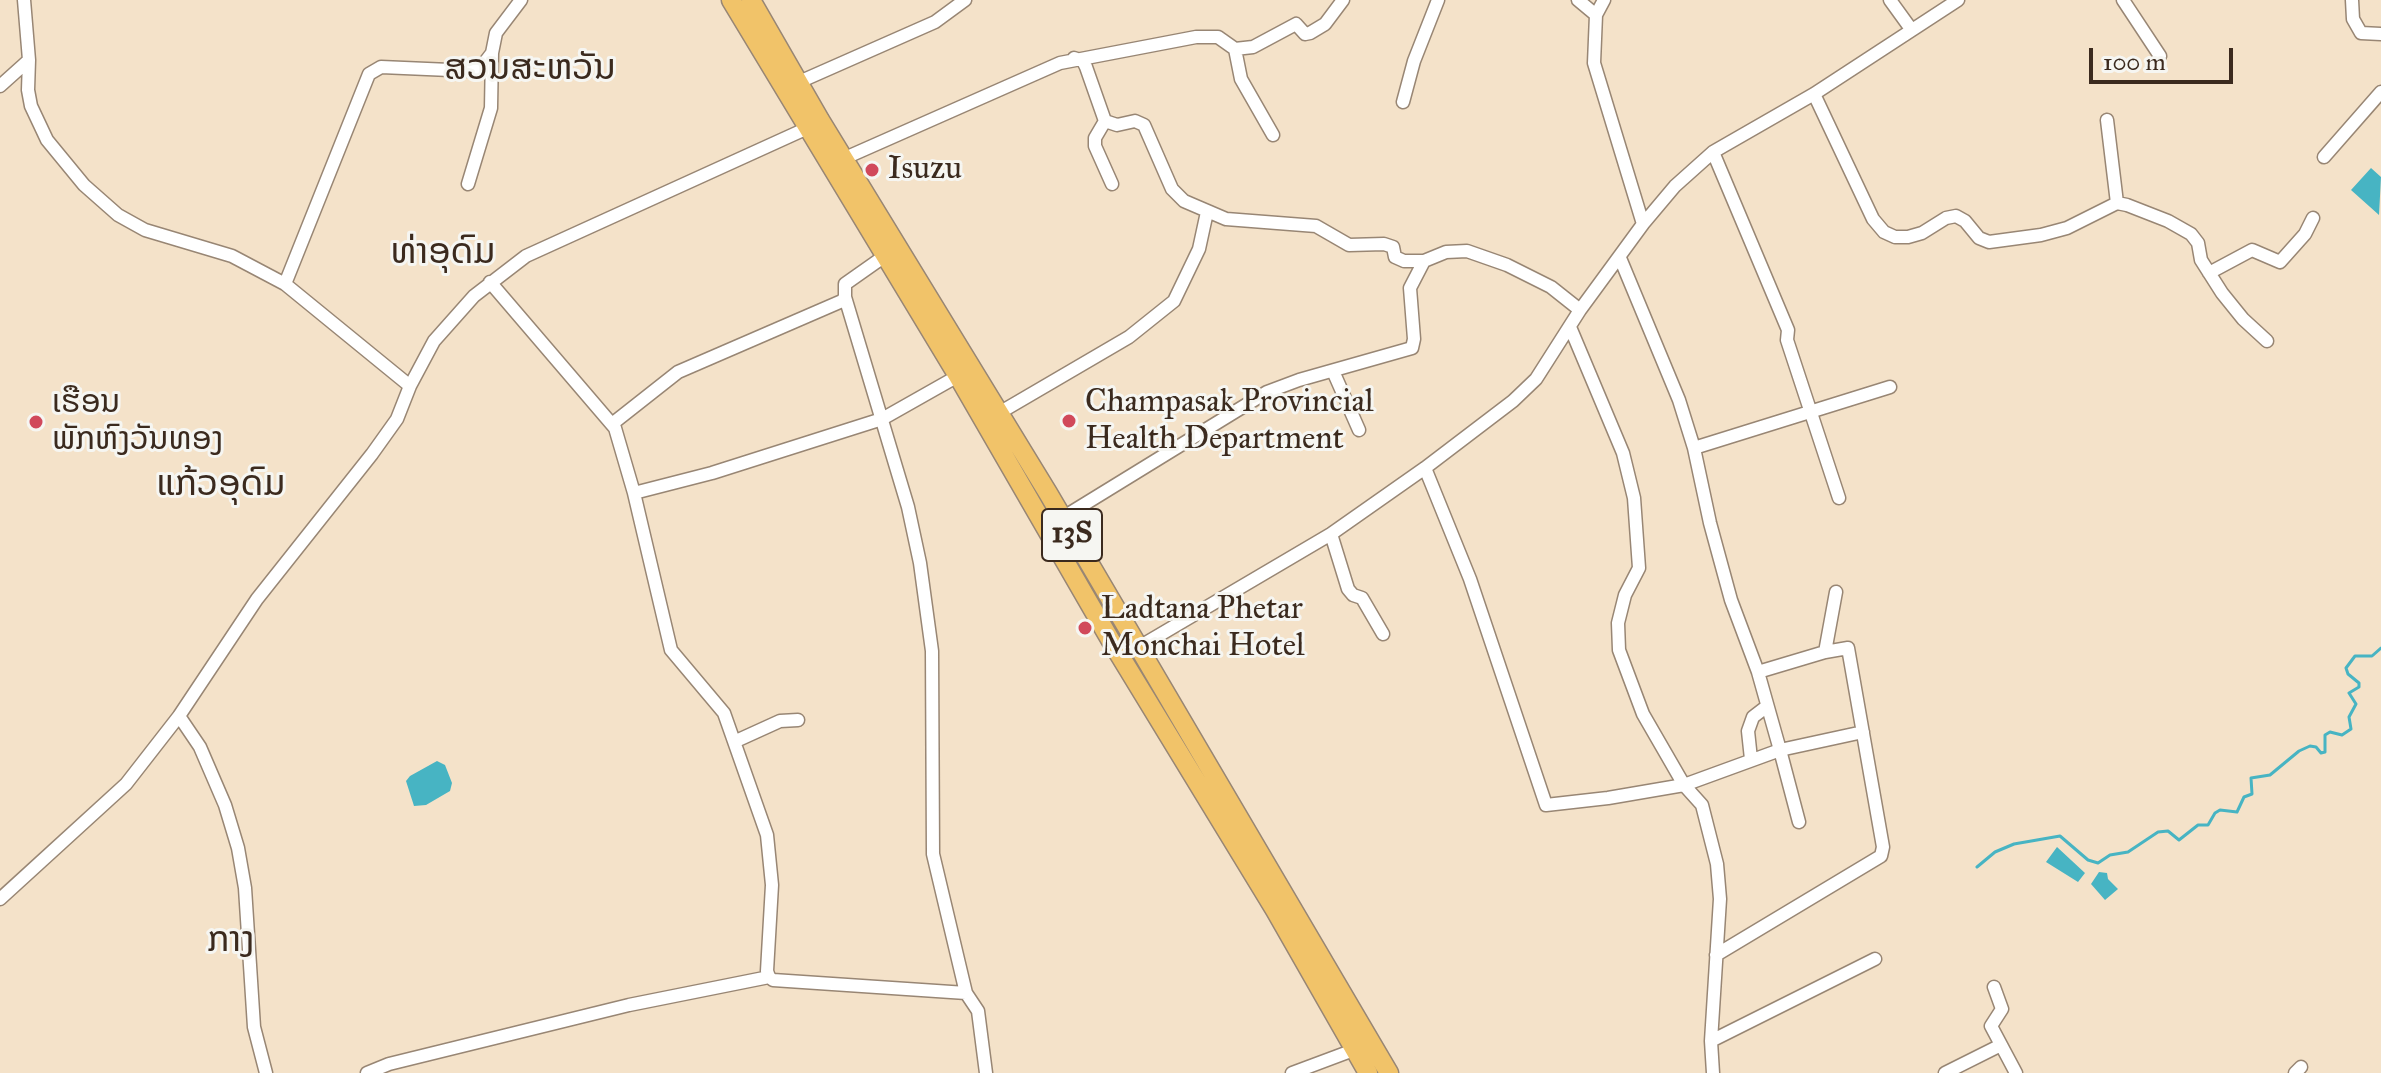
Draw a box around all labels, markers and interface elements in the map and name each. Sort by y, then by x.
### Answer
scale bar [2093,32,2237,82]
text: 100 m [2103,47,2166,77]
district label: ສວນສະຫວັນ [444,48,616,92]
place label: Isuzu [888,151,962,189]
marker: Isuzu [863,161,881,179]
district label: ທ່າອຸດົມ [390,232,496,276]
place label: Champasak Provincial Health Department [1085,384,1374,459]
place label: ເຮືອນ ພັກຫົງວັນທອງ [52,385,223,460]
marker: Champasak Provincial Health Department [1060,412,1078,430]
marker: ເຮືອນ ພັກຫົງວັນທອງ [27,413,45,431]
district label: ແກ້ວອຸດົມ [156,464,286,508]
road number: 13S [1042,509,1102,561]
place label: Ladtana Phetar Monchai Hotel [1101,591,1305,666]
marker: Ladtana Phetar Monchai Hotel [1076,619,1094,637]
district label: ກາງ [207,920,255,964]

